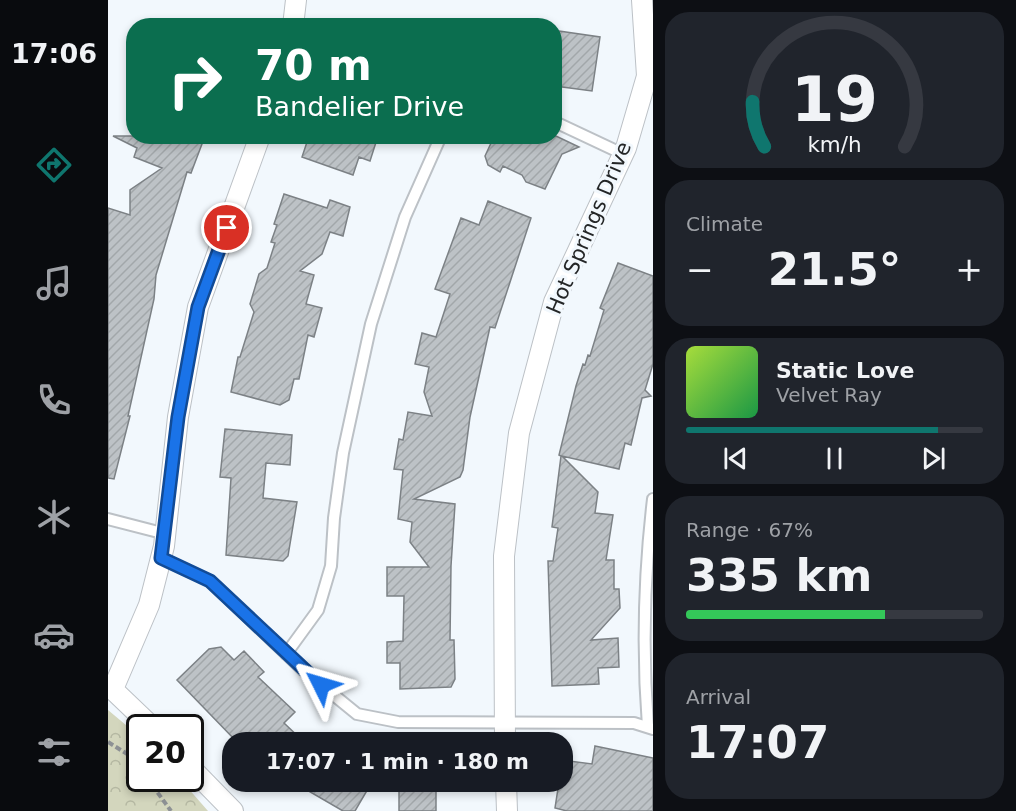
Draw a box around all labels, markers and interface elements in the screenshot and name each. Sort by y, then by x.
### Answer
text: 17:06 [11,38,97,69]
text: 70 m [255,41,372,90]
icon: right [156,42,234,120]
text: 19 [791,63,878,136]
text: Bandelier Drive [255,91,464,122]
text: km/h [807,132,862,157]
street label: Hot Springs Drive [542,138,636,318]
icon: directions [33,144,75,186]
pin [201,202,252,253]
icon: arrive [210,211,243,244]
text: Climate [686,212,763,236]
text: 21.5° [768,243,901,296]
text: − [686,250,714,289]
text: + [955,250,983,289]
icon: music [33,262,75,304]
text: Static Love [776,358,914,383]
icon: phone [33,379,75,421]
text: Velvet Ray [776,383,882,407]
icon: previous [719,442,752,475]
icon: pause [818,442,851,475]
icon: next [917,442,950,475]
icon: climate [33,496,75,538]
text: Range · 67% [686,518,813,542]
text: 335 km [686,549,872,602]
icon: car [33,614,75,656]
position arrow [289,653,353,717]
text: Arrival [686,685,751,709]
speed limit sign: 20 [126,714,204,792]
text: 17:07 [686,716,829,769]
icon: filters [33,731,75,773]
text: 17:07 · 1 min · 180 m [266,749,529,774]

